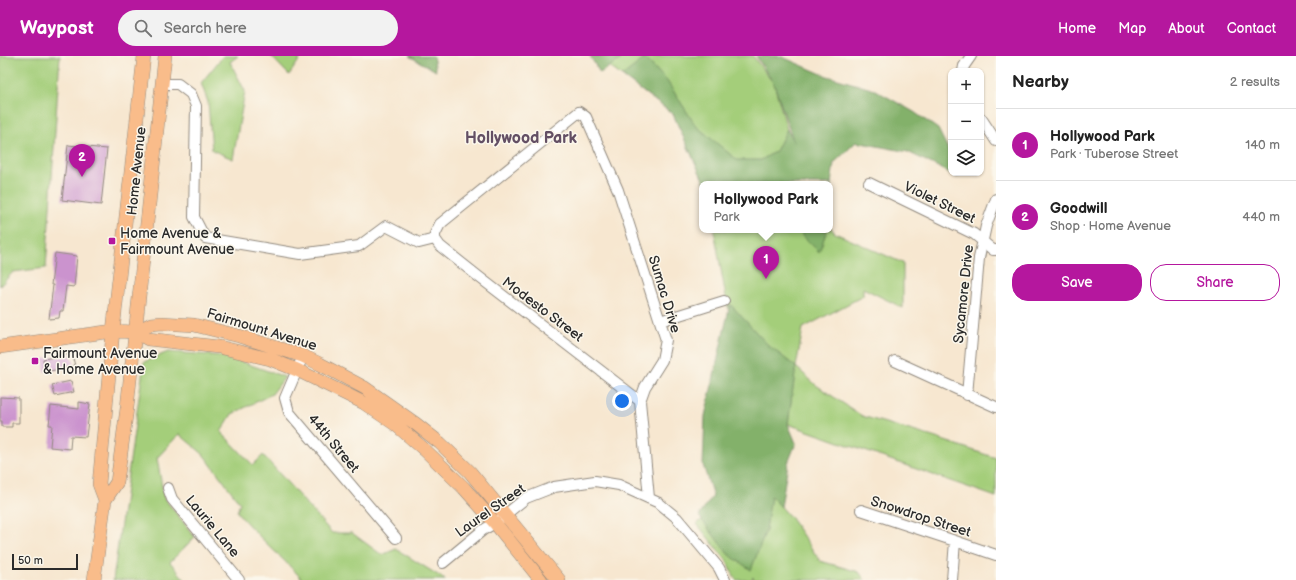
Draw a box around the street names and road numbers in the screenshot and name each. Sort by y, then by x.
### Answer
street label: Home Avenue [123,126,150,216]
street label: Violet Street [901,178,979,227]
street label: Sycamore Drive [950,244,977,344]
street label: Sumac Drive [645,253,684,335]
street label: Modesto Street [499,273,587,346]
street label: Fairmount Avenue [205,305,319,354]
street label: 44th Street [304,411,363,477]
street label: Laurel Street [452,480,529,541]
street label: Laurie Lane [182,492,243,561]
street label: Snowdrop Street [869,492,974,541]

